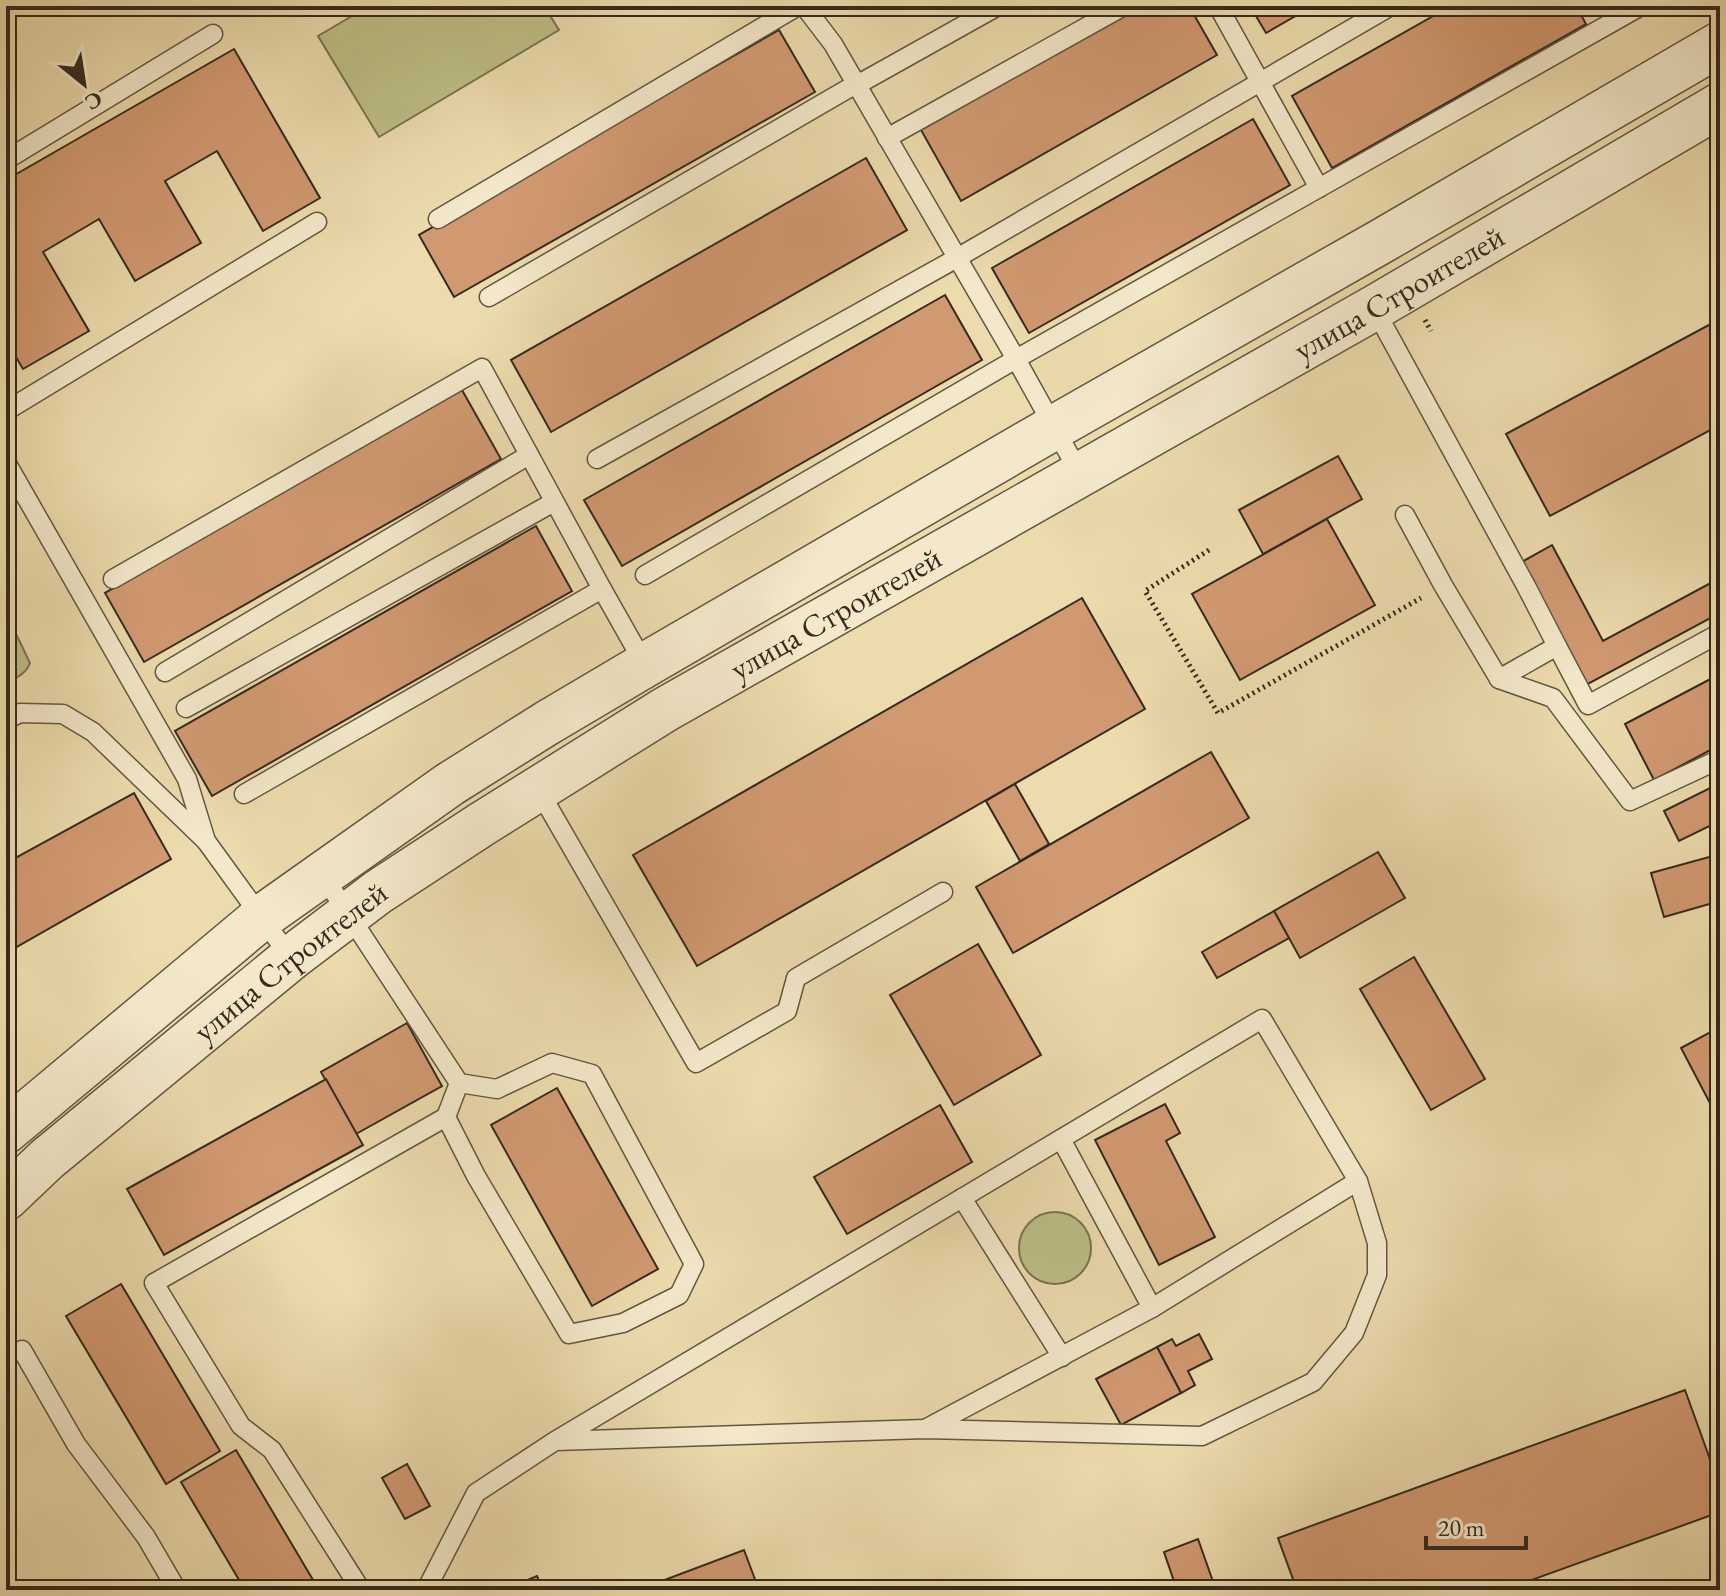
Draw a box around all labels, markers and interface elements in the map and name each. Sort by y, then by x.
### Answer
north arrow [44,44,124,124]
text: С [80,84,108,117]
street label: улица Строителей [1286,215,1512,370]
street label: улица Строителей [722,536,949,690]
street label: улица Строителей [184,871,396,1051]
scale bar [1426,1500,1526,1550]
text: 20 m [1438,1512,1485,1543]

